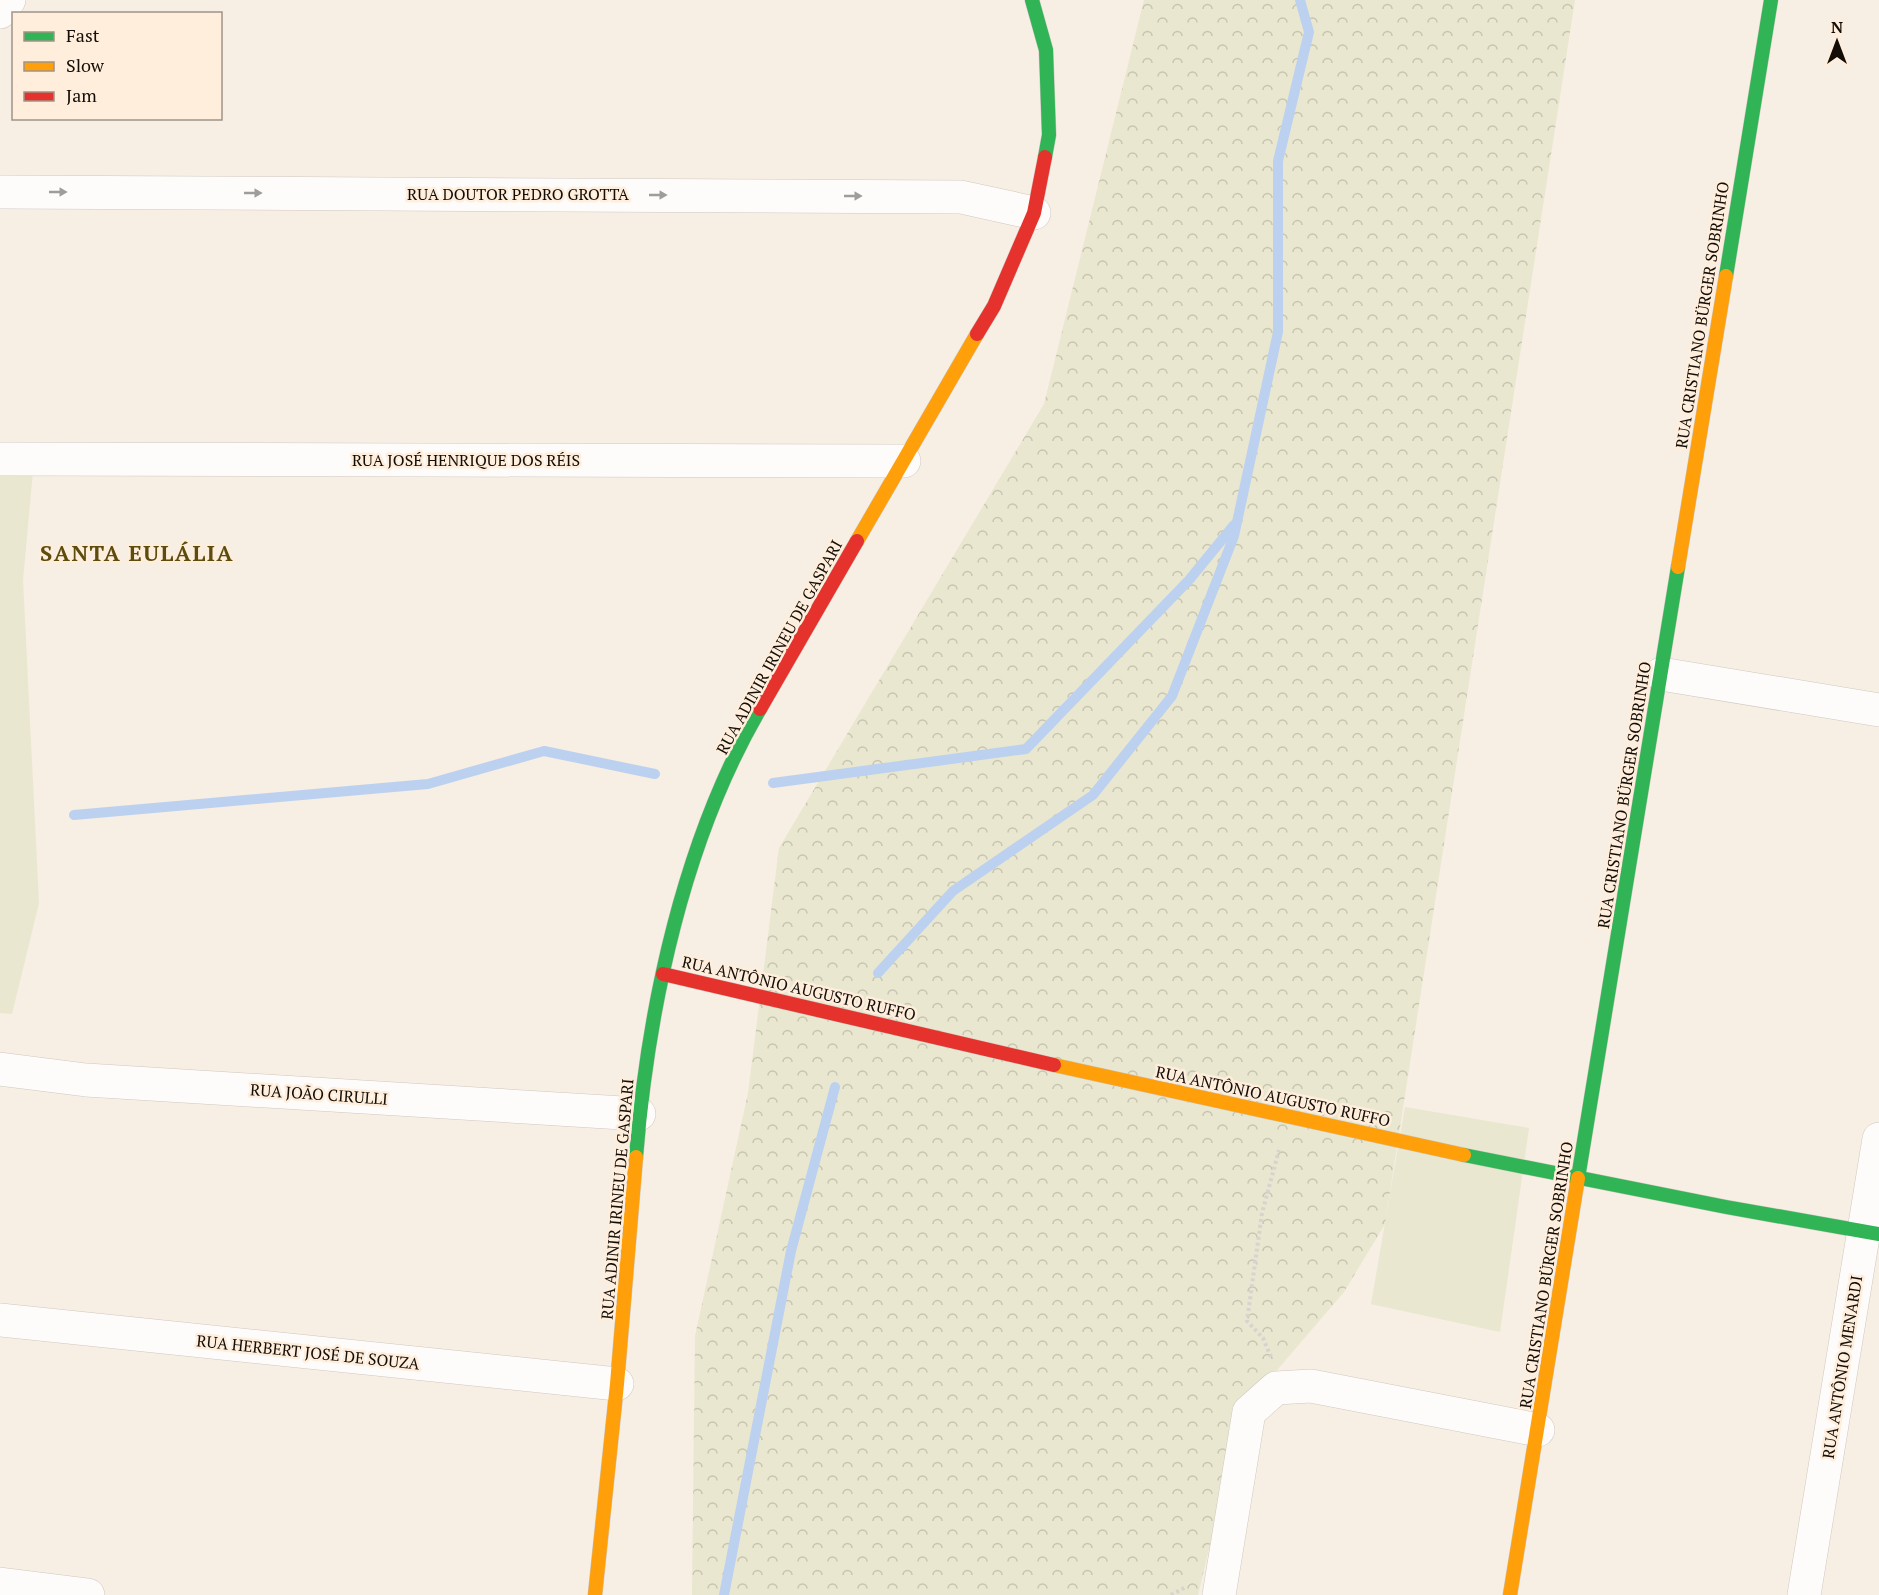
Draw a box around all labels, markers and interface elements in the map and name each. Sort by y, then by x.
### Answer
legend [12,12,222,120]
north arrow [1807,12,1867,72]
text: N [1831,16,1843,38]
text: Fast [66,23,100,47]
text: Slow [66,53,105,77]
text: Jam [66,83,97,107]
street label: RUA CRISTIANO BÜRGER SOBRINHO [1670,180,1734,450]
street label: RUA DOUTOR PEDRO GROTTA [407,183,629,205]
one-way arrow [49,187,68,197]
one-way arrow [244,188,263,198]
one-way arrow [649,190,668,200]
one-way arrow [844,191,863,201]
street label: RUA JOSÉ HENRIQUE DOS RÉIS [352,449,580,471]
street label: RUA ADINIR IRINEU DE GASPARI [711,536,847,758]
district label: SANTA EULÁLIA [40,538,234,567]
street label: RUA CRISTIANO BÜRGER SOBRINHO [1592,660,1656,930]
street label: RUA ANTÔNIO AUGUSTO RUFFO [680,950,918,1026]
street label: RUA ANTÔNIO AUGUSTO RUFFO [1154,1060,1392,1132]
street label: RUA JOÃO CIRULLI [250,1078,388,1110]
street label: RUA ADINIR IRINEU DE GASPARI [596,1078,638,1320]
street label: RUA CRISTIANO BÜRGER SOBRINHO [1514,1140,1578,1410]
street label: RUA ANTÔNIO MENARDI [1817,1274,1867,1460]
street label: RUA HERBERT JOSÉ DE SOUZA [195,1329,421,1375]

